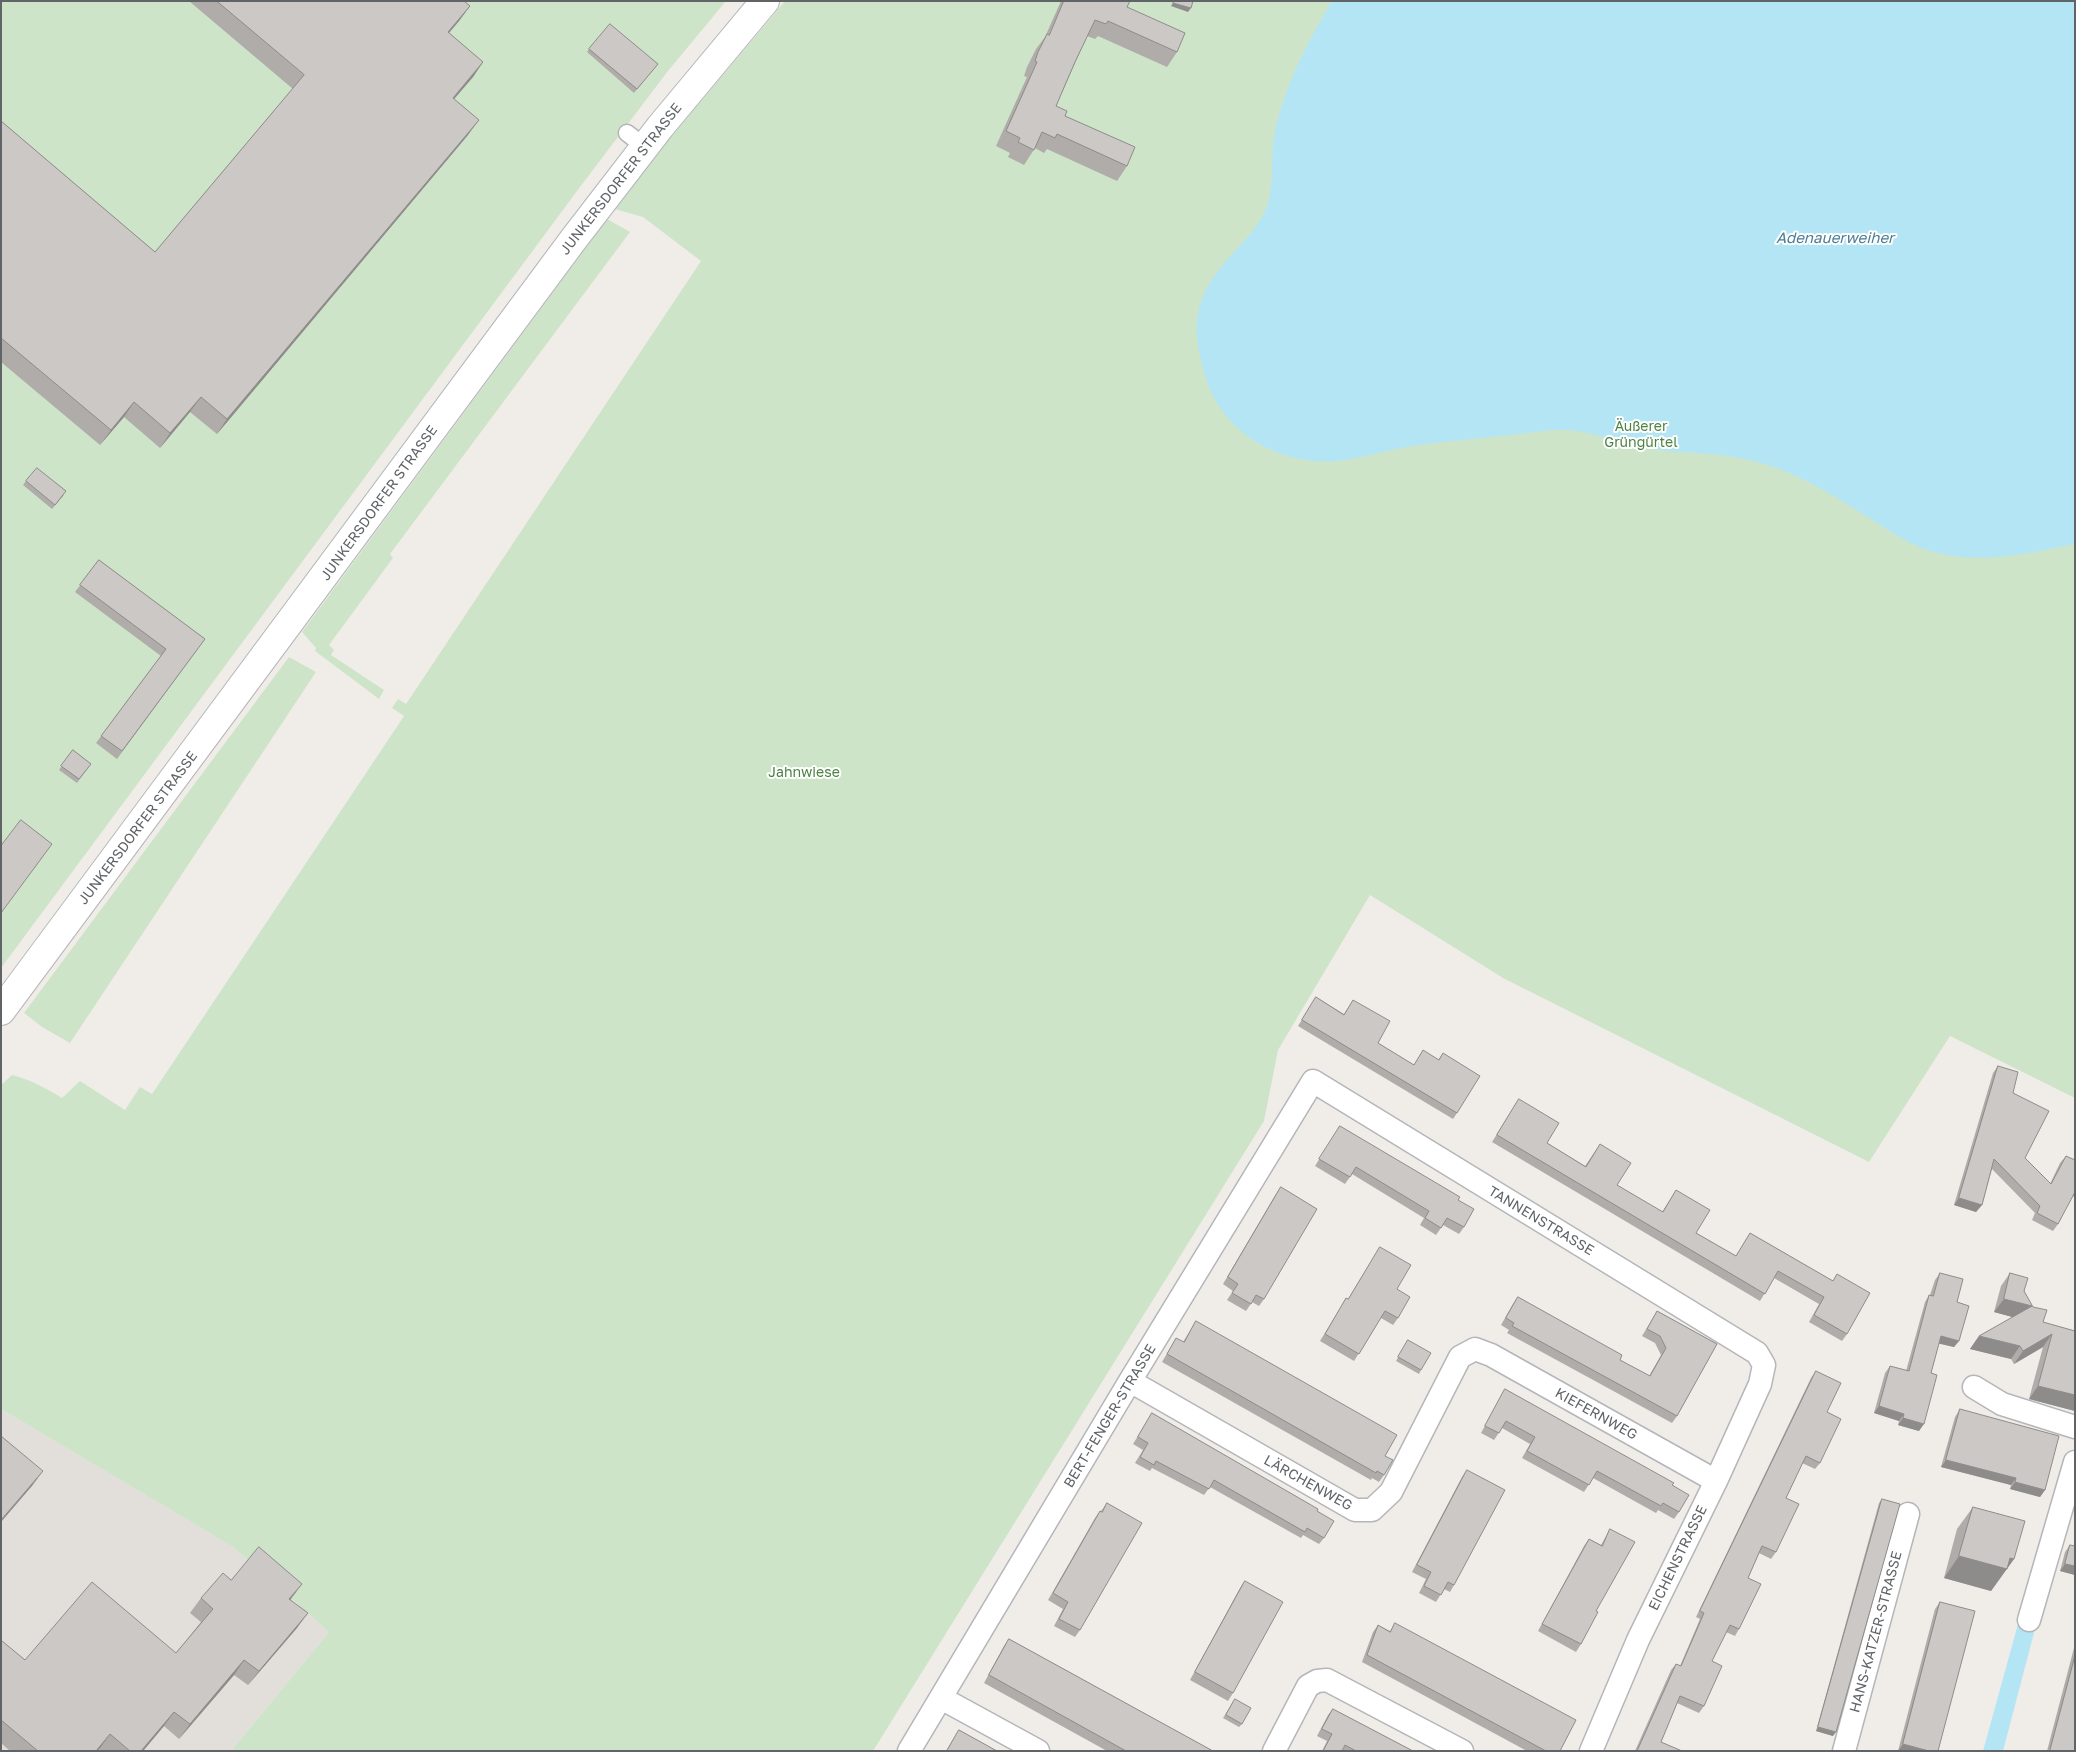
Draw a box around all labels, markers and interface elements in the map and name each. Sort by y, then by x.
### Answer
street label: JUNKERSDORFER STRASSE [557,100,685,258]
water label: Adenauerweiher [1776,229,1894,247]
park label: Äußerer Grüngürtel [1604,419,1678,452]
street label: JUNKERSDORFER STRASSE [317,422,441,584]
street label: JUNKERSDORFER STRASSE [75,748,201,908]
park label: Jahnwiese [768,765,840,781]
street label: TANNENSTRASSE [1485,1183,1597,1259]
street label: BERT-FENGER-STRASSE [1060,1341,1160,1491]
street label: KIEFERNWEG [1552,1384,1640,1444]
street label: LÄRCHENWEG [1261,1452,1355,1514]
street label: EICHENSTRASSE [1645,1503,1711,1613]
street label: HANS-KATZER-STRASSE [1846,1549,1906,1715]

